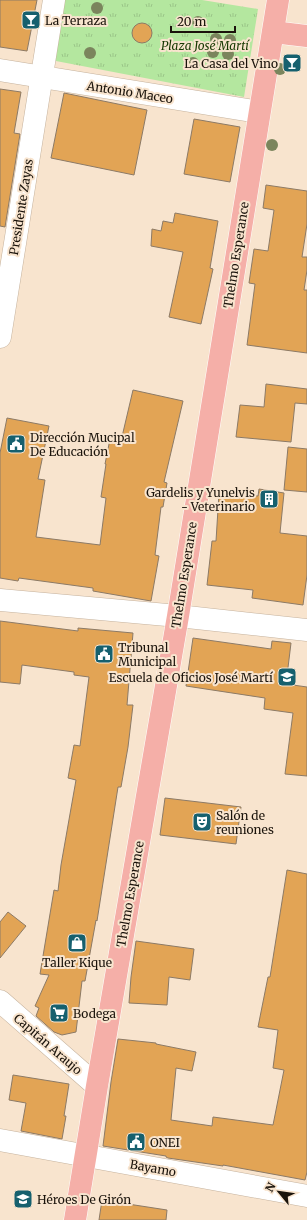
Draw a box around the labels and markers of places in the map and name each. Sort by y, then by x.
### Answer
bar icon: La Terraza [20,9,42,31]
place label: La Terraza [45,13,107,28]
bar icon: La Casa del Vino [281,52,303,74]
place label: La Casa del Vino [184,56,278,71]
place label: Dirección Mucipal De Educación [30,430,135,459]
public building icon: Dirección Mucipal De Educación [5,433,27,455]
place label: Gardelis y Yunelvis - Veterinario [146,485,255,514]
building icon: Gardelis y Yunelvis - Veterinario [258,488,280,510]
place label: Tribunal Municipal [118,640,177,669]
public building icon: Tribunal Municipal [93,643,115,665]
school or university icon: Escuela de Oficios José Martí [276,666,298,688]
place label: Escuela de Oficios José Martí [109,670,274,685]
place label: Salón de reuniones [216,808,274,837]
theatre icon: Salón de reuniones [191,811,213,833]
shop icon: Taller Kique [66,932,88,954]
place label: Taller Kique [42,955,112,970]
supermarket icon: Bodega [48,1002,70,1024]
place label: Bodega [73,1006,117,1021]
public building icon: ONEI [125,1131,147,1153]
place label: ONEI [150,1135,180,1150]
school or university icon: Héroes De Girón [12,1188,34,1210]
place label: Héroes De Girón [37,1192,131,1207]

